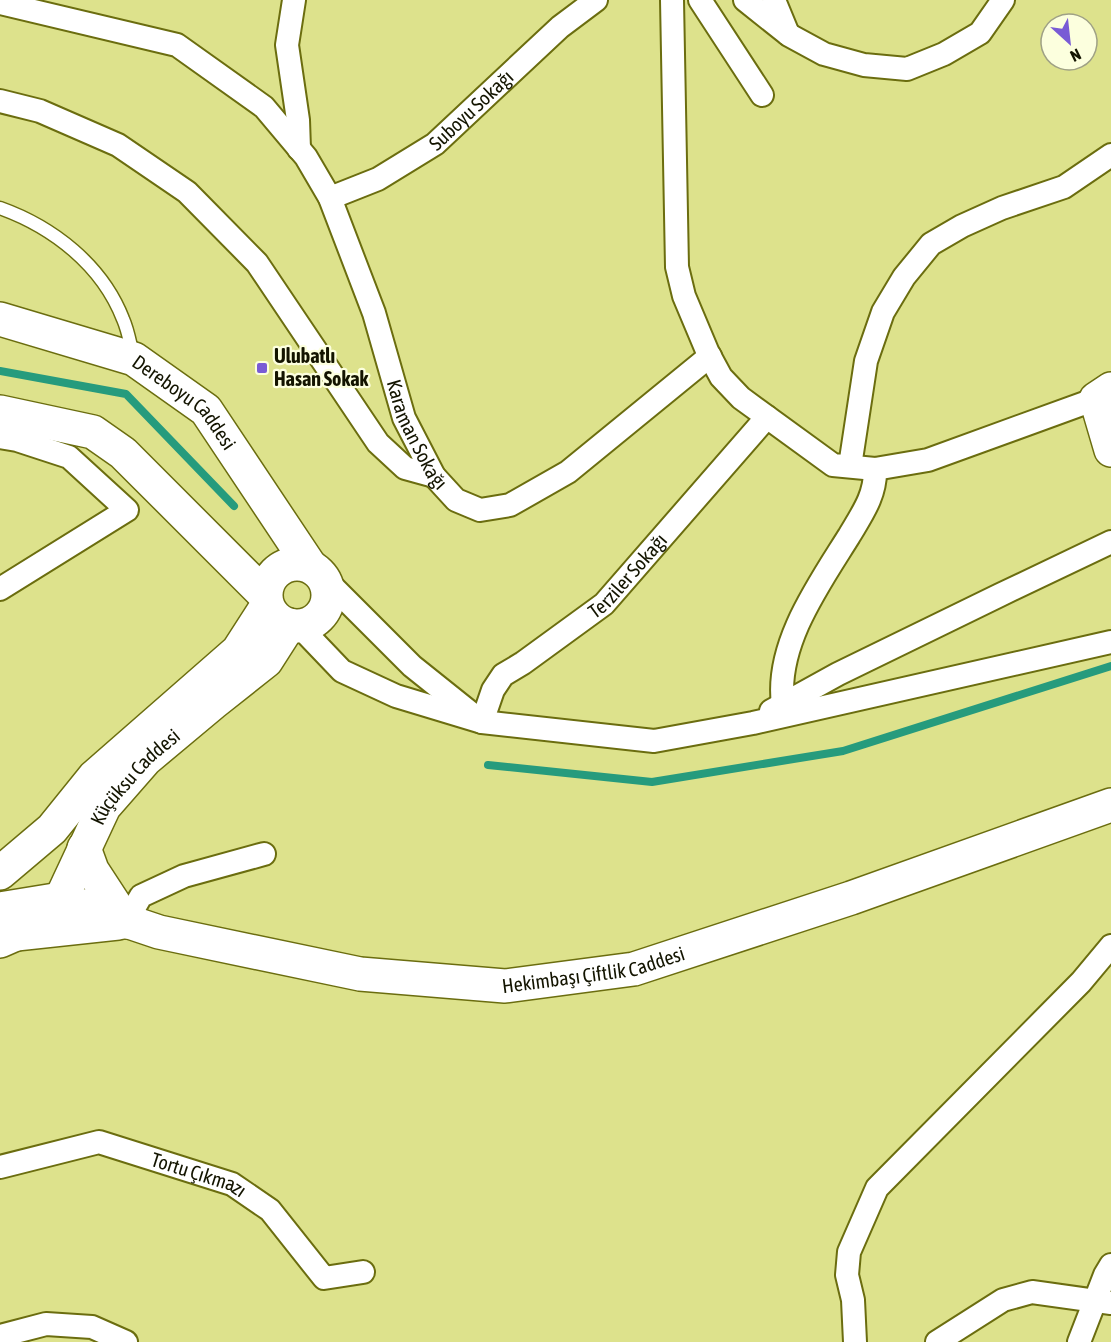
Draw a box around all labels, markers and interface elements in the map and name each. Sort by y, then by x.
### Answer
north arrow [1039,12,1099,72]
text: N [1068,45,1084,66]
street label: Suboyu Sokağı [424,65,518,155]
place label: Ulubatlı Hasan Sokak [274,344,369,390]
street label: Dereboyu Caddesi [128,350,241,454]
marker: Ulubatlı Hasan Sokak [255,361,269,375]
street label: Karaman Sokağı [383,377,452,494]
street label: Terziler Sokağı [584,528,671,623]
street label: Küçüksu Caddesi [85,724,184,828]
street label: Hekimbaşı Çiftlik Caddesi [501,941,687,997]
street label: Tortu Çıkmazı [149,1147,251,1201]

